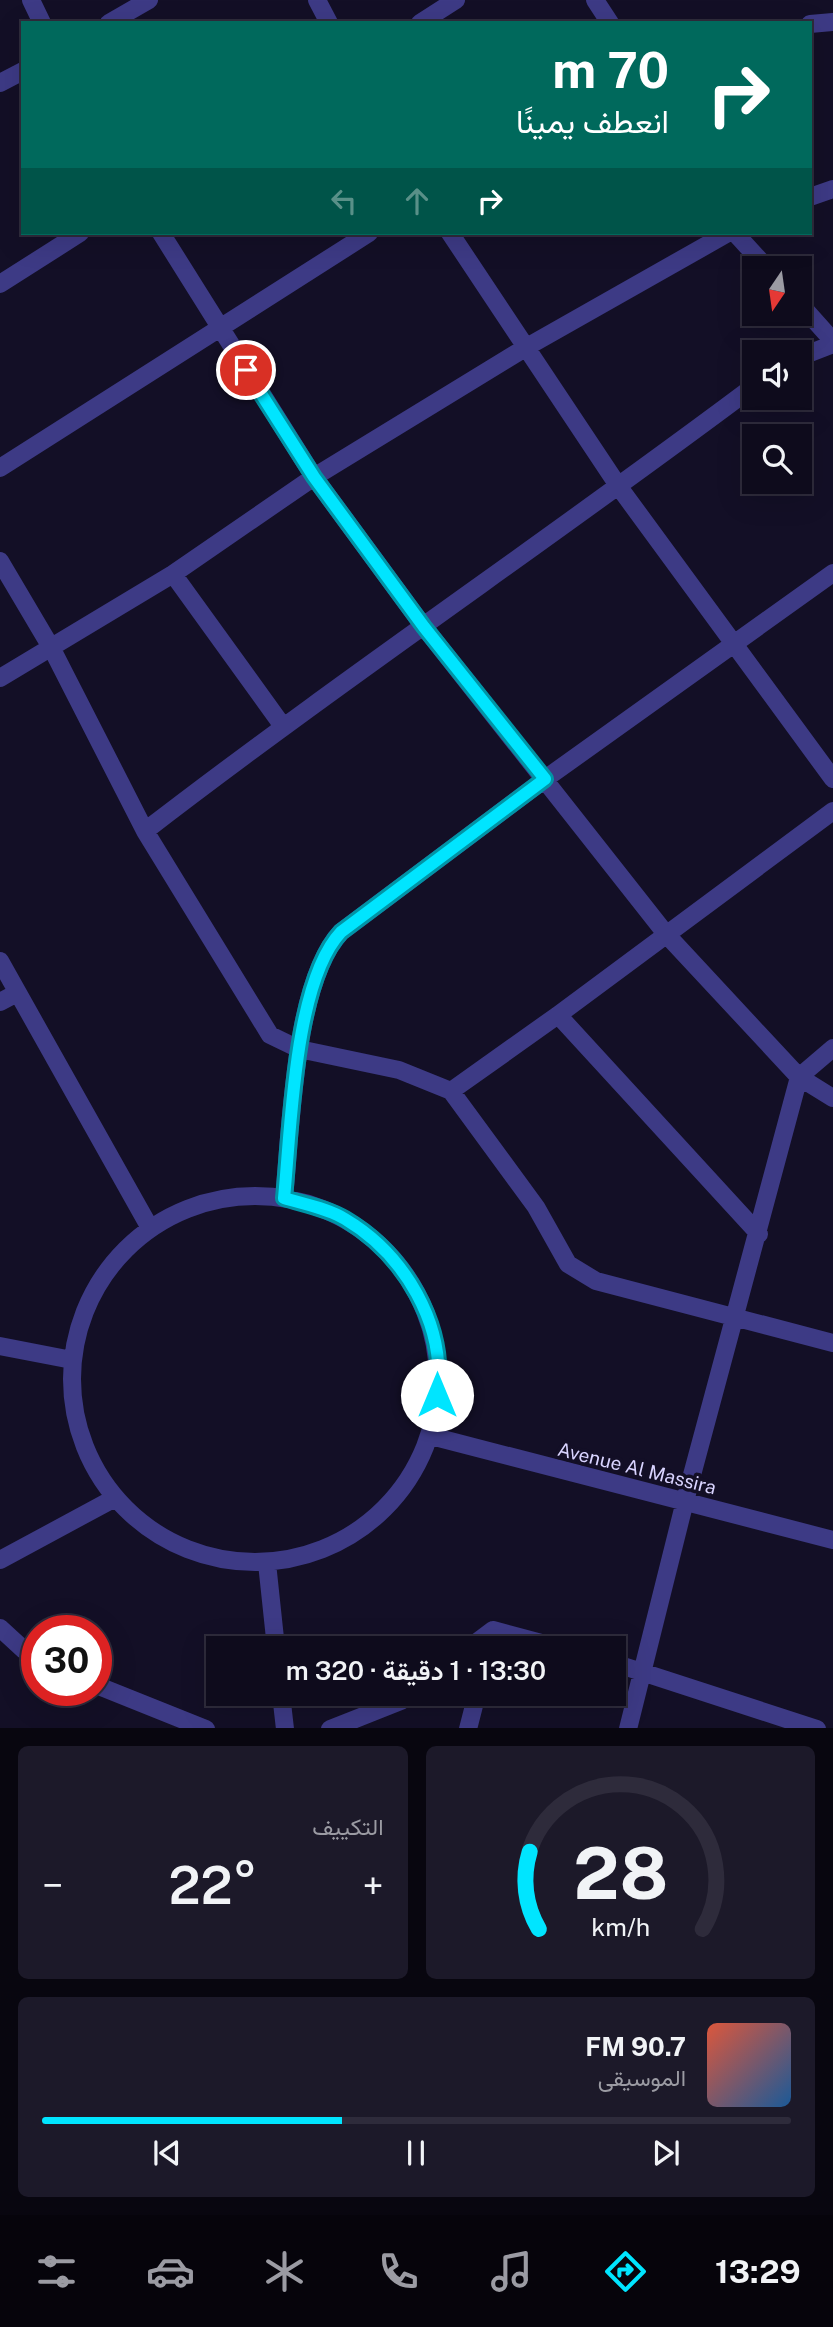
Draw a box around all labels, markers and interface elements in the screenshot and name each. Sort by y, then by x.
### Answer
text: 70 m [552,41,669,99]
icon: right [693,49,784,140]
text: انعطف يمينًا [516,103,669,140]
icon: left [325,182,363,220]
icon: ahead [398,182,436,220]
icon: right [471,182,509,220]
north arrow [742,256,812,326]
map controls [742,256,812,494]
pin [216,340,276,400]
button: sound [742,340,812,410]
icon: arrive [227,351,265,389]
button: search [742,424,812,494]
position arrow [400,1358,474,1432]
street label: Avenue Al Massira [556,1438,718,1498]
speed limit sign: 30 [21,1615,112,1706]
text: 13:30 · 1 دقيقة · 320 m [286,1655,546,1686]
text: التكييف [312,1813,384,1840]
text: 28 [573,1830,668,1915]
text: 22° [168,1855,257,1916]
text: − [42,1863,63,1908]
text: + [362,1863,383,1908]
text: km/h [591,1911,650,1941]
text: 90.7 FM [585,2031,686,2062]
text: الموسيقى [598,2064,686,2091]
icon: previous [148,2134,186,2172]
icon: pause [397,2134,435,2172]
icon: next [647,2134,685,2172]
icon: filters [32,2247,81,2296]
icon: car [146,2247,195,2296]
icon: climate [260,2247,309,2296]
icon: phone [374,2247,423,2296]
icon: music [487,2247,536,2296]
icon: directions [601,2247,650,2296]
text: 13:29 [715,2253,801,2290]

